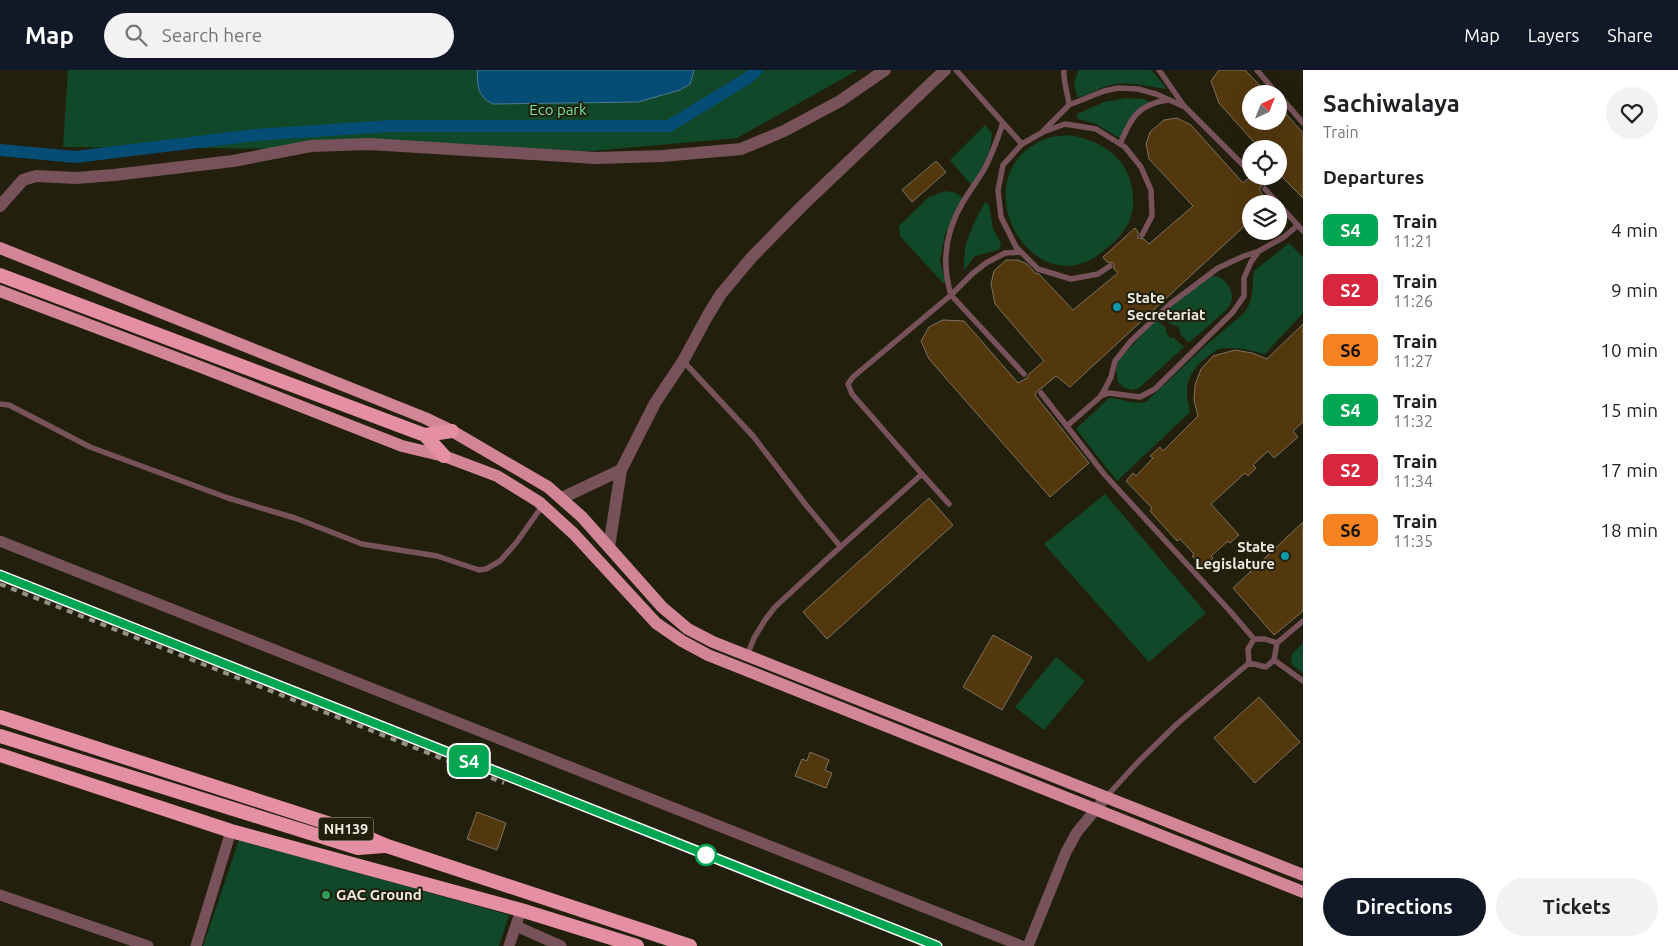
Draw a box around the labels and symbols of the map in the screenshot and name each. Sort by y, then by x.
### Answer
north arrow [1242,85,1288,130]
park label: Eco park [529,101,587,118]
place label: State Secretariat [1127,289,1206,323]
marker: State Secretariat [1111,301,1123,313]
place label: State Legislature [1195,538,1275,572]
marker: State Legislature [1279,550,1291,562]
line badge: S4 [446,745,492,777]
road number: NH139 [318,818,374,841]
unlabelled marker [695,844,717,866]
place label: GAC Ground [336,886,422,903]
marker: GAC Ground [320,889,332,901]

